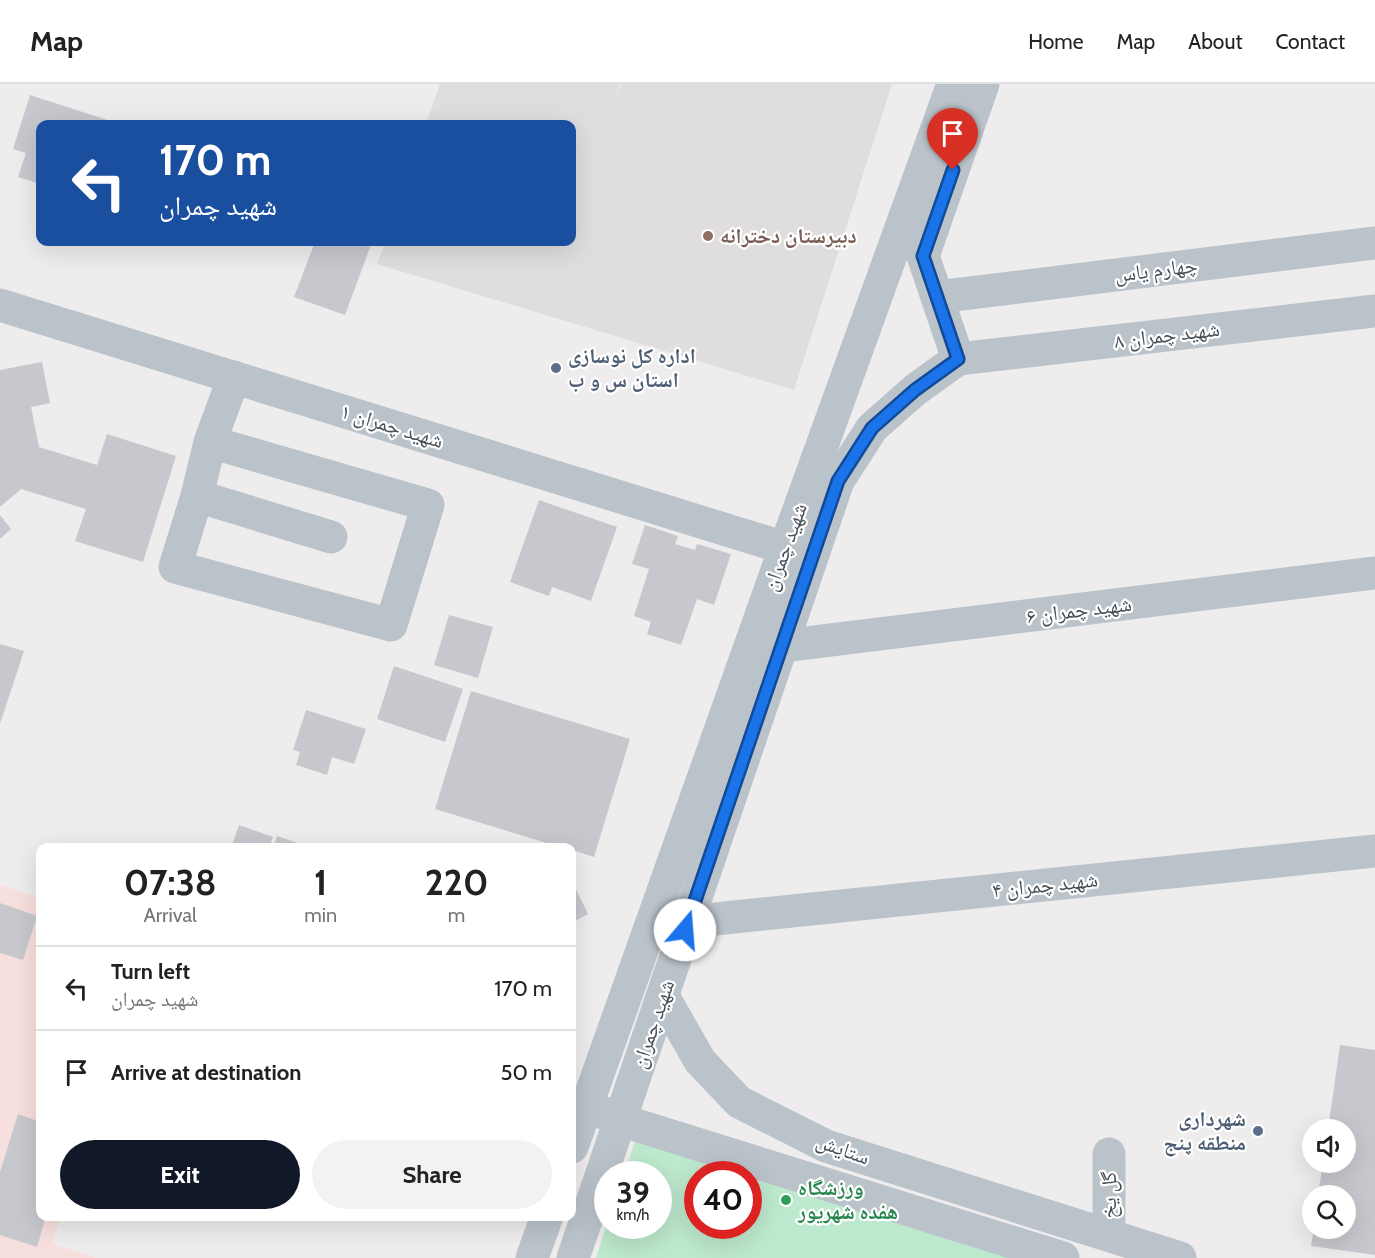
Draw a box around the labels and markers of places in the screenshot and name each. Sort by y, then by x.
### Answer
pin [927,108,978,170]
place label: دبیرستان دخترانه [720,223,857,248]
marker: دبیرستان دخترانه [701,229,715,243]
place label: اداره کل نوسازی استان س و ب [568,343,696,393]
marker: اداره کل نوسازی استان س و ب [549,361,563,375]
place label: شهرداری منطقه پنج [1163,1106,1246,1157]
marker: شهرداری منطقه پنج [1251,1124,1265,1138]
place label: ورزشگاه هفده شهریور [797,1175,898,1224]
marker: ورزشگاه هفده شهریور [779,1193,793,1207]

